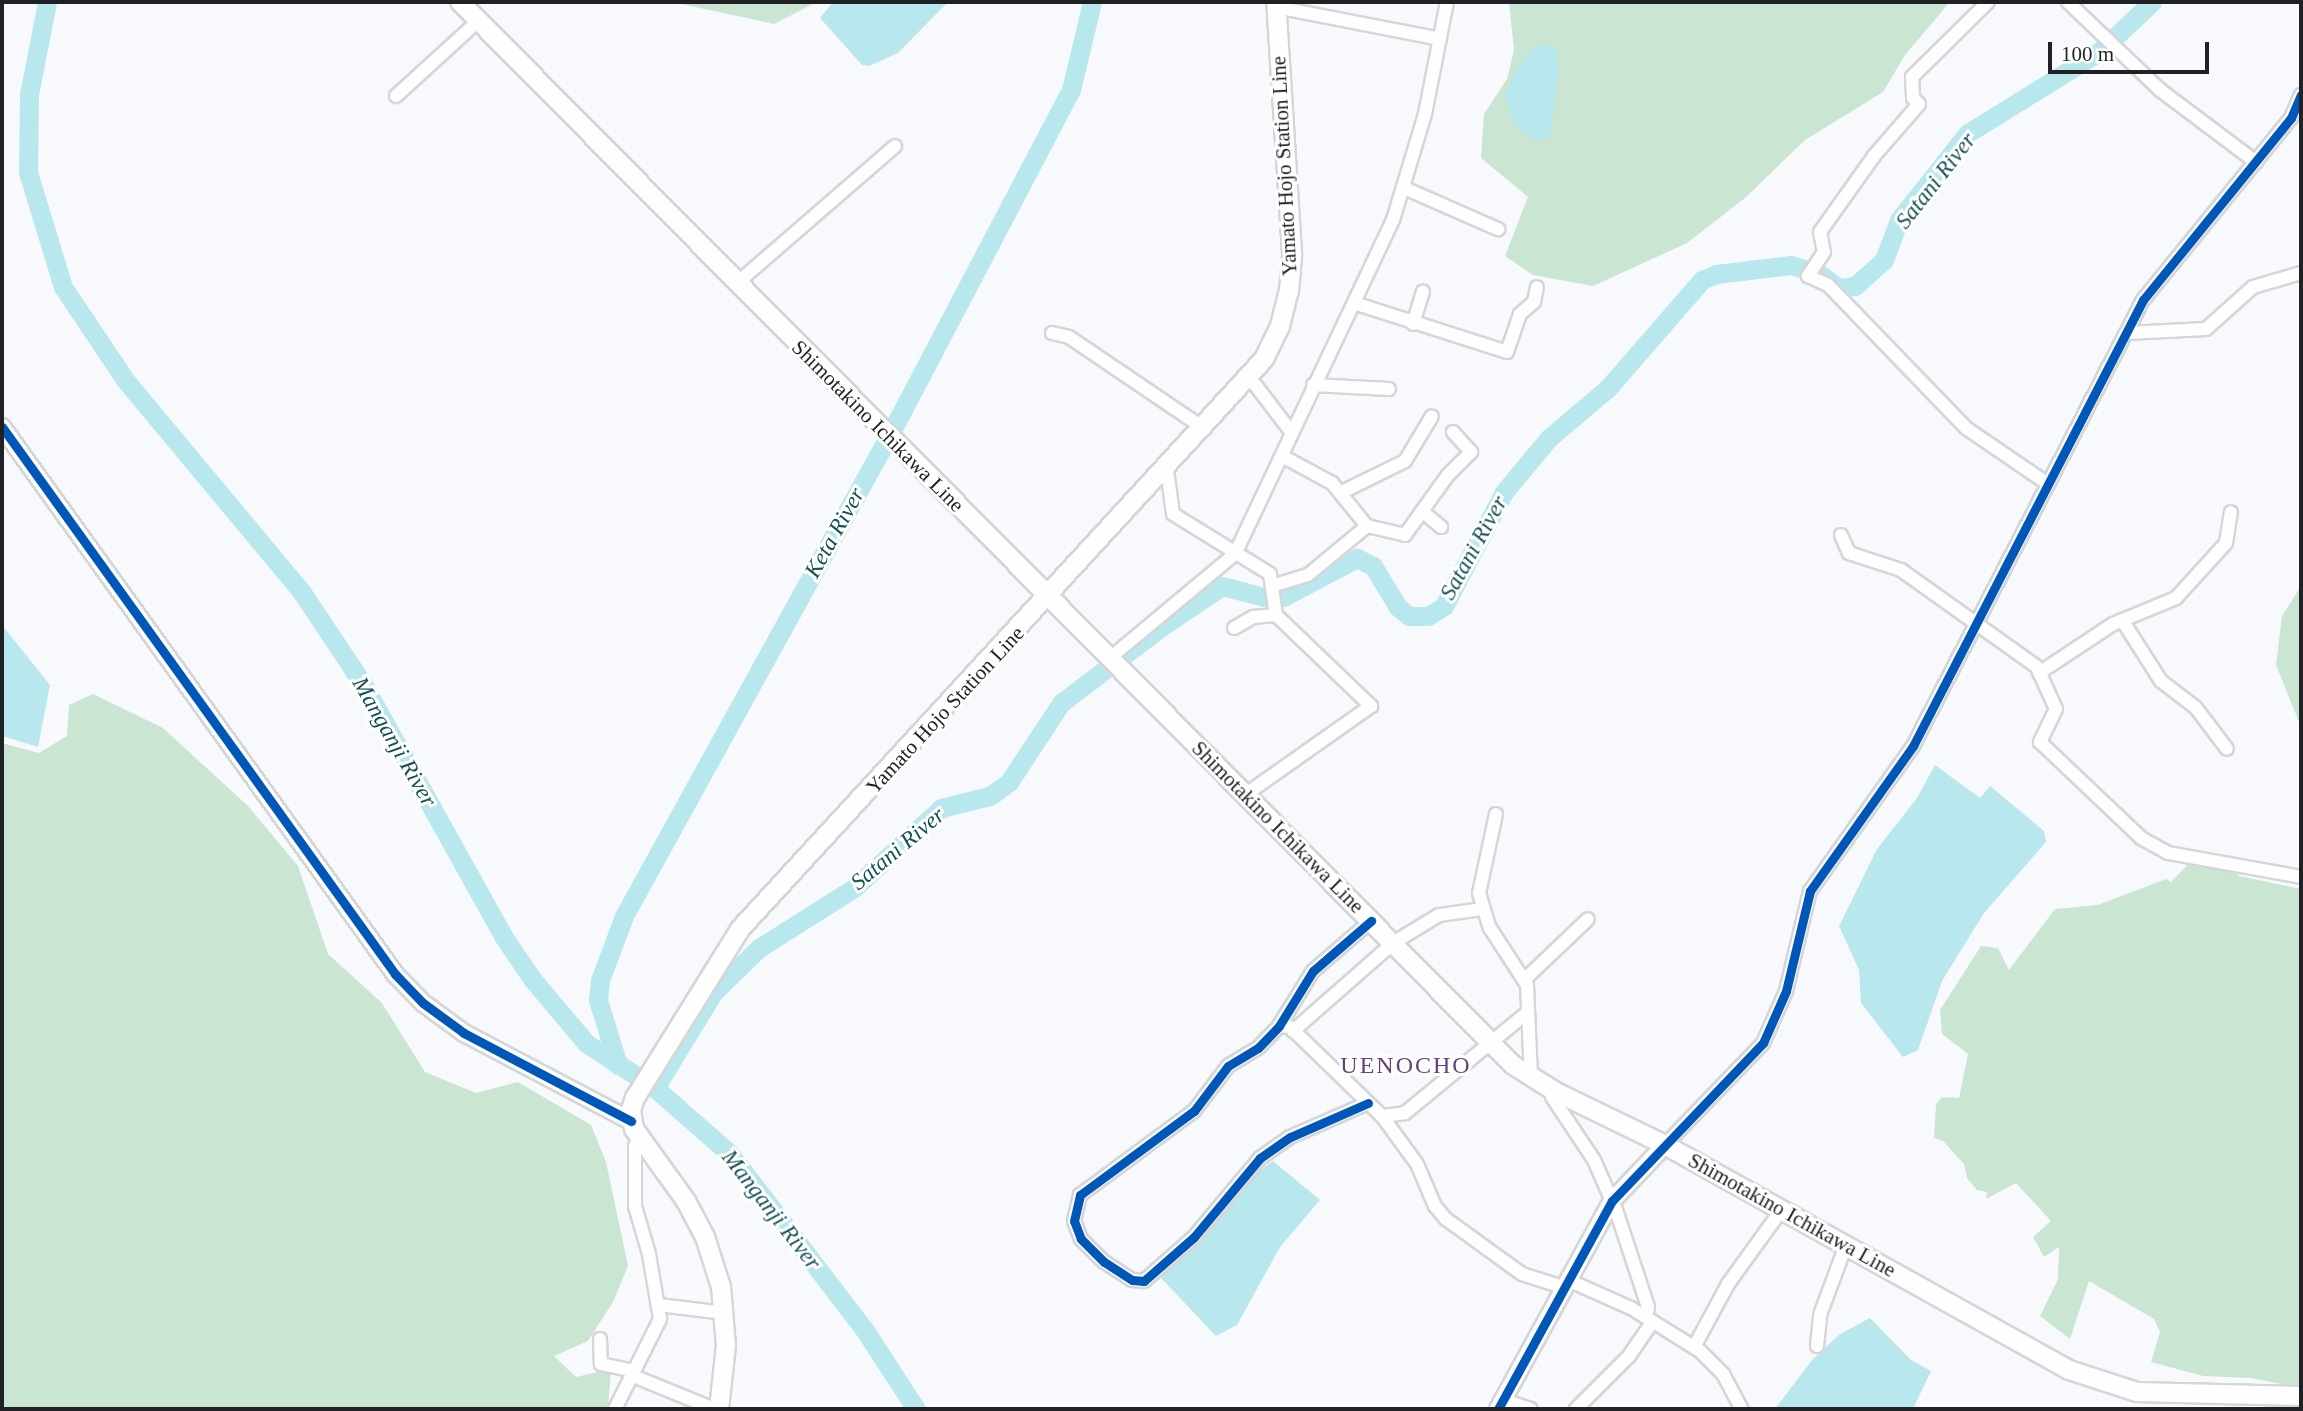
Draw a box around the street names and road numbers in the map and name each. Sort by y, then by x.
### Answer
street label: Yamato Hojo Station Line [1266,55,1302,277]
street label: Shimotakino Ichikawa Line [787,335,969,517]
street label: Yamato Hojo Station Line [861,621,1029,799]
street label: Shimotakino Ichikawa Line [1187,736,1369,918]
street label: Shimotakino Ichikawa Line [1684,1147,1900,1283]

